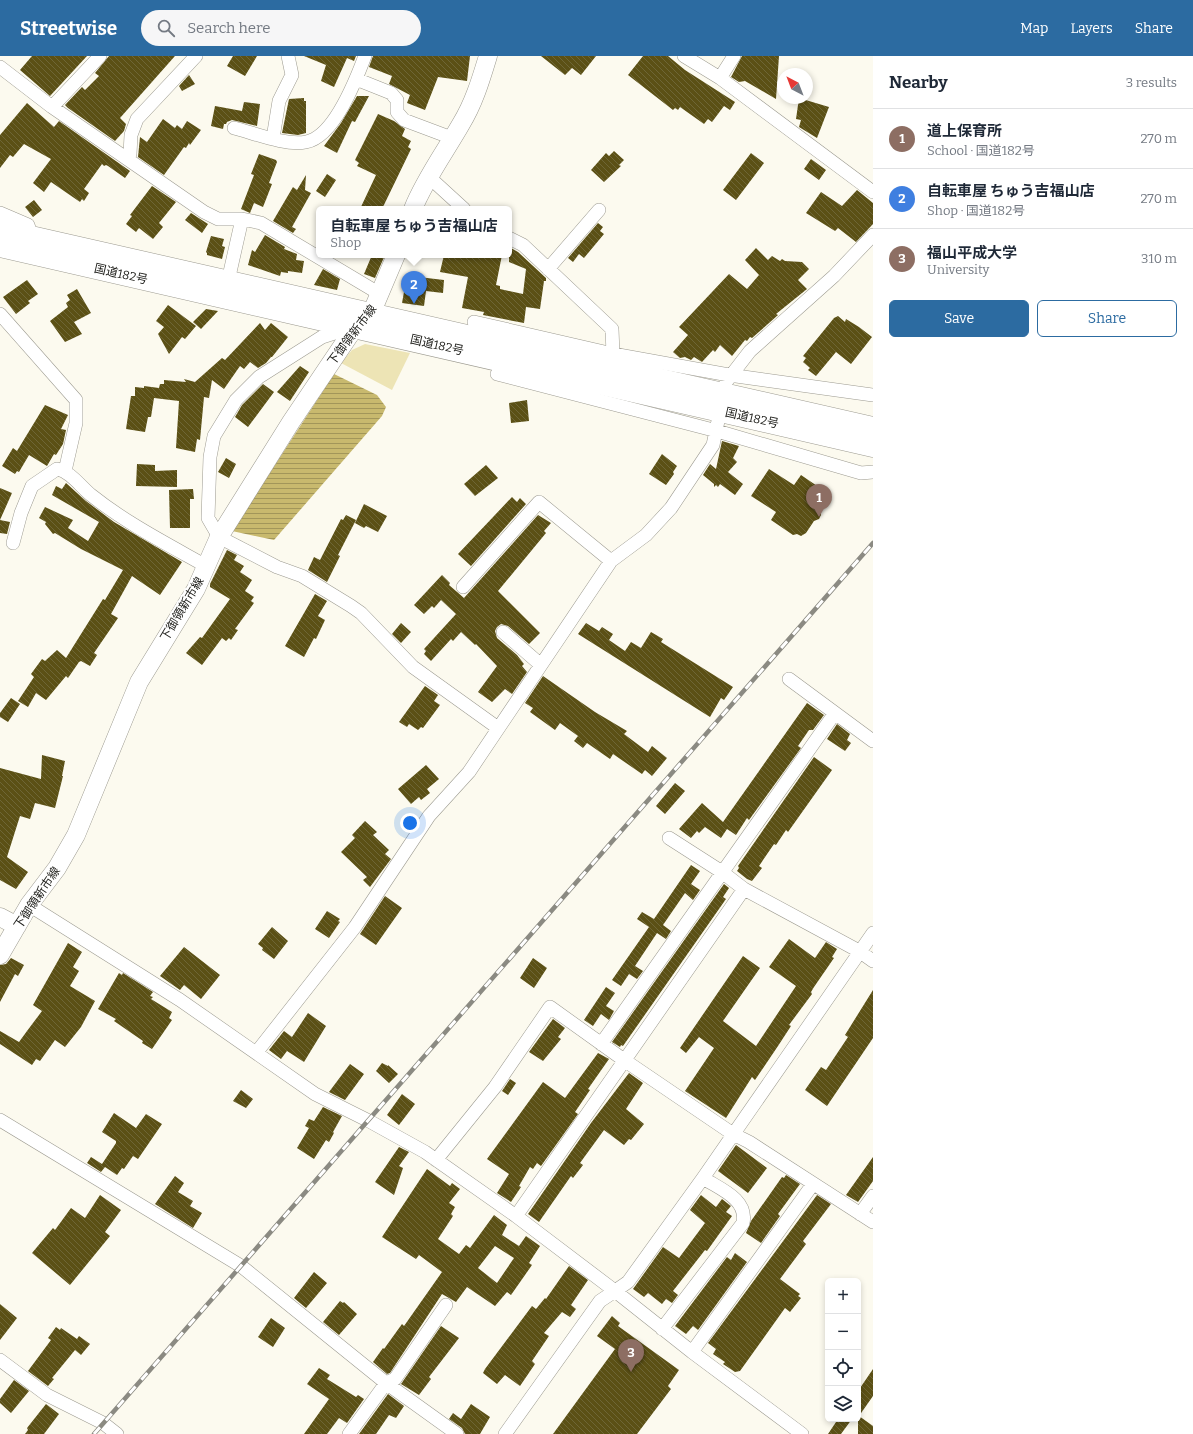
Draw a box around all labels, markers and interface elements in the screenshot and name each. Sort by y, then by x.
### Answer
search box [141,10,421,46]
text: Streetwise [20,17,117,40]
icon: search [155,17,177,39]
text: Search here [187,19,270,37]
text: Map [1020,20,1048,37]
text: Layers [1070,20,1113,37]
text: Share [1135,20,1173,37]
north arrow [777,68,813,104]
text: Nearby [889,72,948,93]
text: 3 results [1126,75,1177,90]
text: 道上保育所 [927,122,1002,140]
text: 1 [899,131,905,146]
text: 270 m [1140,131,1177,146]
text: School · 国道182号 [927,143,1035,158]
text: 自転車屋 ちゅう吉福山店 [927,182,1095,200]
text: 2 [898,191,906,206]
text: 270 m [1140,191,1177,206]
text: Shop · 国道182号 [927,203,1025,218]
popup [316,206,512,258]
text: 自転車屋 ちゅう吉福山店 [330,217,498,235]
text: Shop [330,235,361,250]
text: 福山平成大学 [927,244,1017,262]
text: 3 [898,251,906,266]
text: 310 m [1141,251,1177,266]
street label: 国道182号 [93,261,149,287]
text: University [927,262,989,277]
pin: 2 [401,271,427,304]
button: Save [889,300,1029,337]
button: Share [1037,300,1177,337]
street label: 下御領新市線 [325,302,379,368]
street label: 国道182号 [409,332,465,358]
street label: 国道182号 [724,405,780,431]
pin: 1 [806,484,832,517]
street label: 下御領新市線 [157,575,207,643]
your location [400,813,420,833]
street label: 下御領新市線 [11,864,63,932]
map controls [825,1278,861,1422]
button: + [825,1278,861,1314]
button: − [825,1314,861,1350]
pin: 3 [618,1339,644,1372]
button: locate [825,1350,861,1386]
button: layers [825,1386,861,1422]

